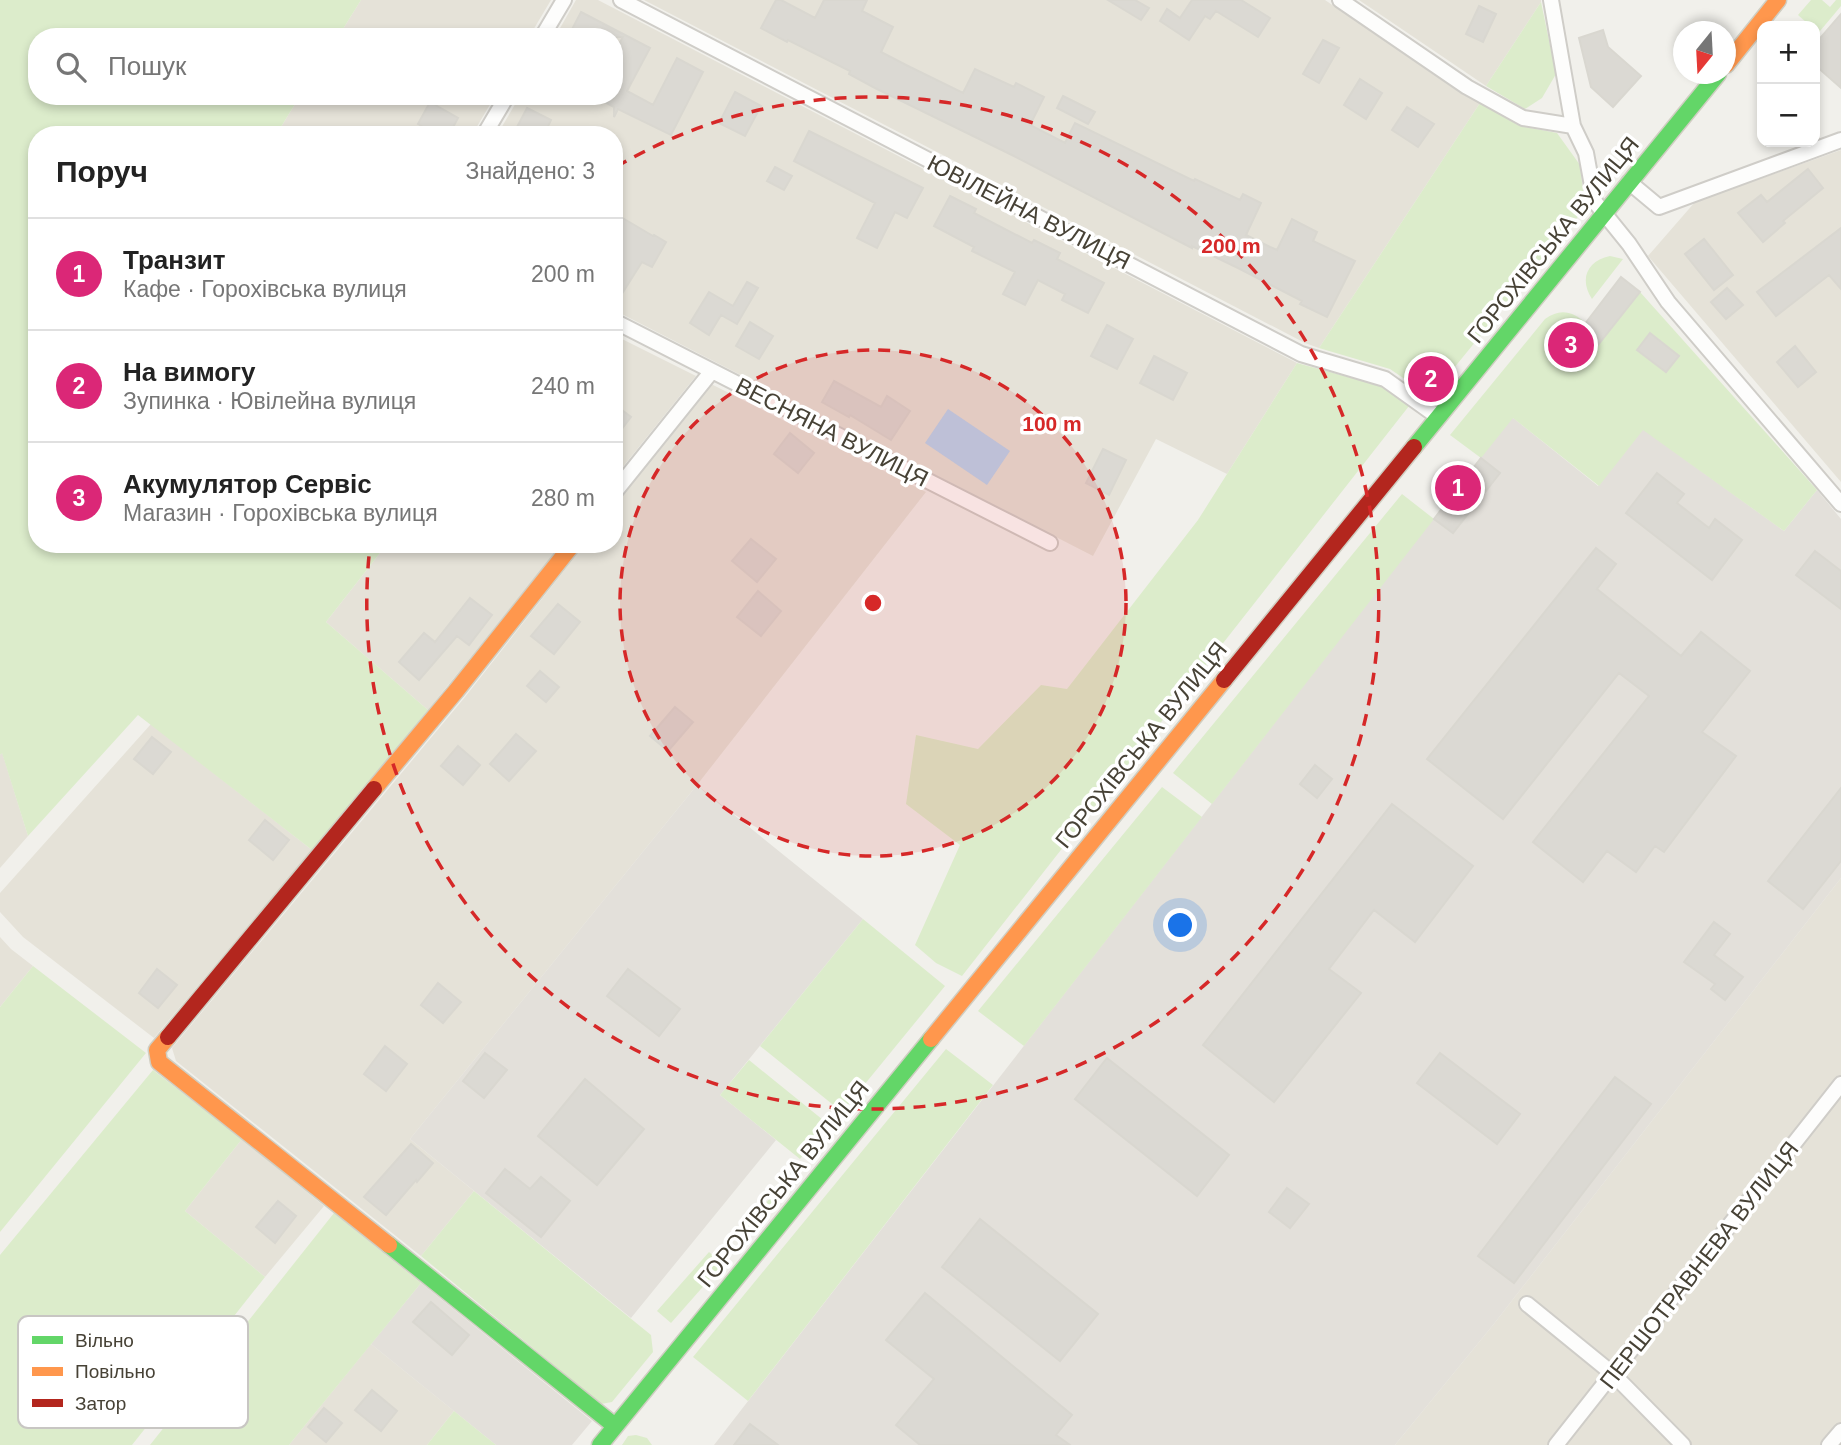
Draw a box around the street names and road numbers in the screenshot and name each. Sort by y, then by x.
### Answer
street label: ГОРОХІВСЬКА ВУЛИЦЯ [1462,132,1644,348]
street label: ЮВІЛЕЙНА ВУЛИЦЯ [923,149,1135,274]
street label: ВЕСНЯНА ВУЛИЦЯ [731,372,933,492]
street label: ГОРОХІВСЬКА ВУЛИЦЯ [1050,637,1232,853]
street label: ГОРОХІВСЬКА ВУЛИЦЯ [692,1076,874,1292]
street label: ПЕРШОТРАВНЕВА ВУЛИЦЯ [1594,1136,1804,1394]

